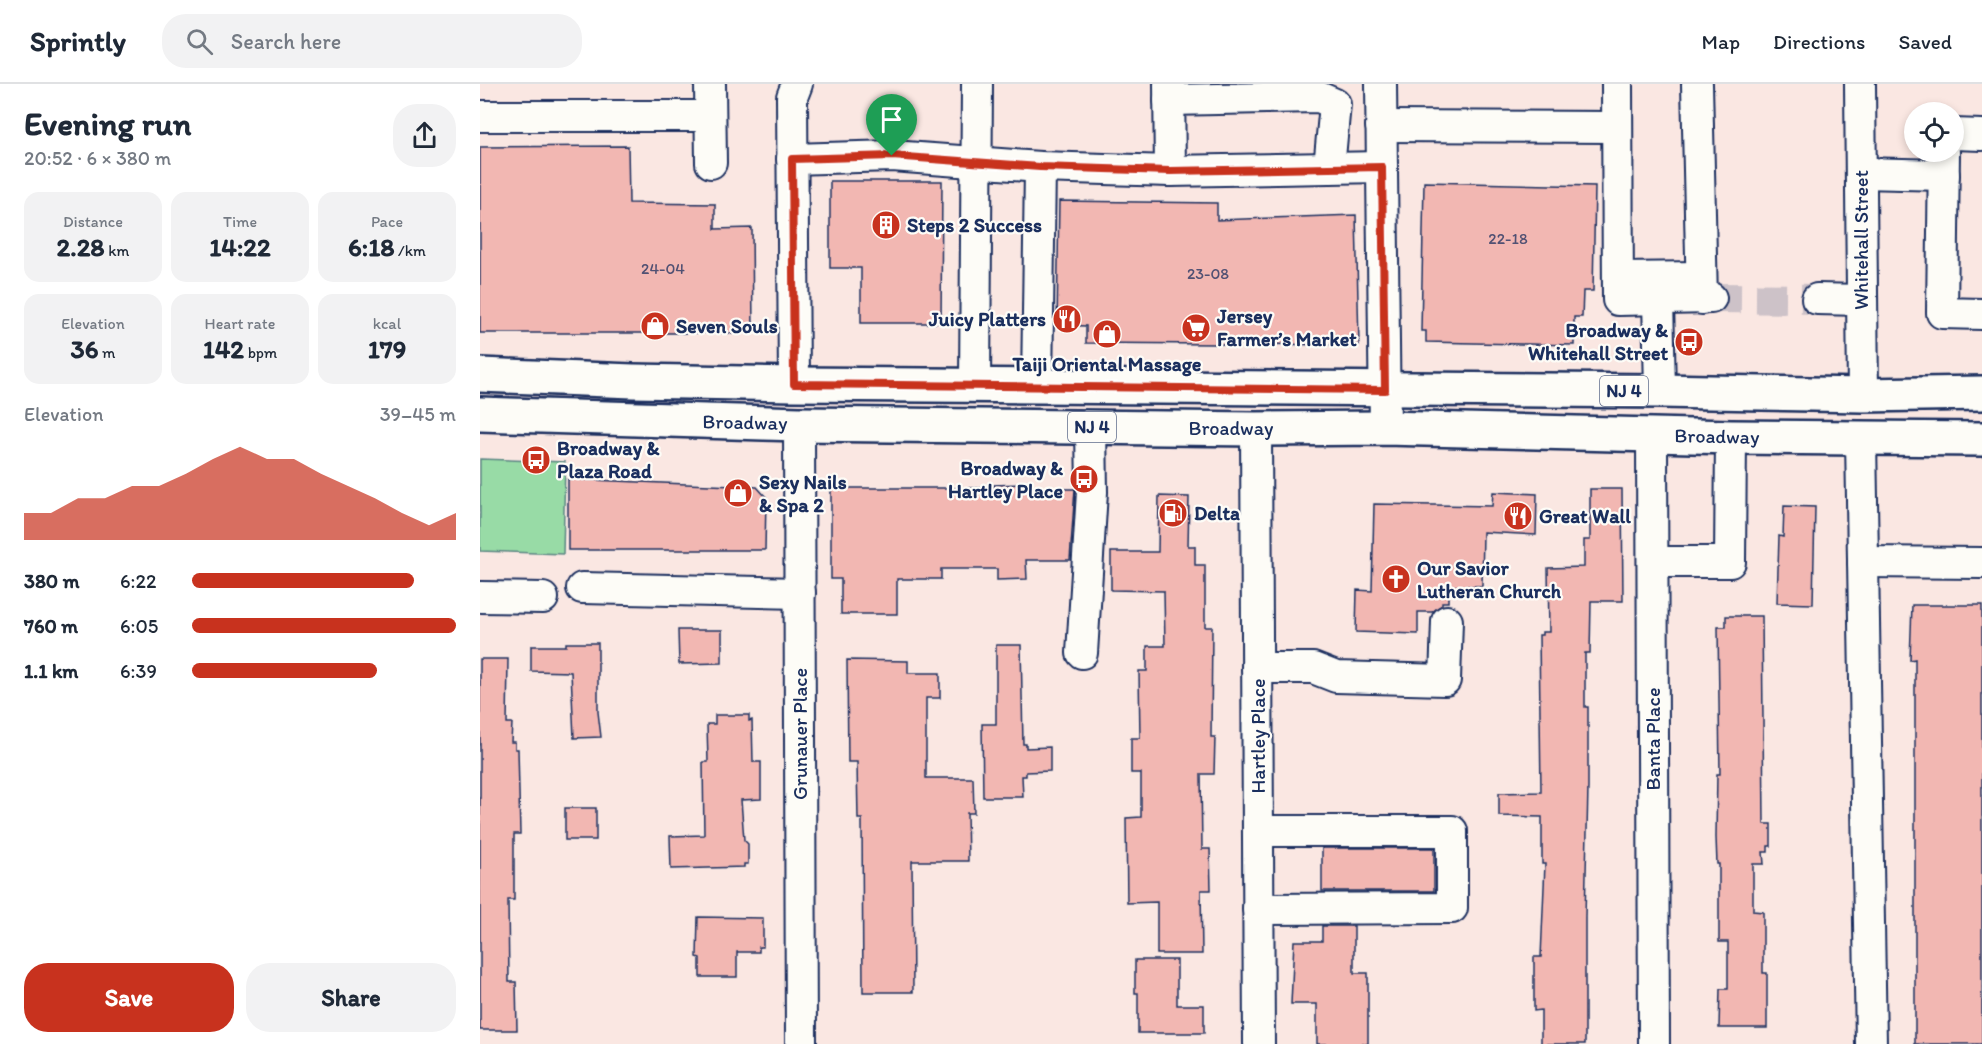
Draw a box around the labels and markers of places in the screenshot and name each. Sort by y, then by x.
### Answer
pin [866,94,917,156]
building icon: Steps 2 Success [870,209,902,241]
place label: Steps 2 Success [907,213,1042,238]
restaurant icon: Juicy Platters [1051,303,1083,335]
place label: Jersey Farmer’s Market [1216,304,1357,351]
place label: Juicy Platters [928,307,1046,332]
shop icon: Seven Souls [639,310,671,342]
supermarket icon: Jersey Farmer’s Market [1180,312,1212,344]
place label: Seven Souls [676,314,778,338]
shop icon: Taiji Oriental Massage [1091,318,1123,350]
place label: Broadway & Whitehall Street [1528,318,1669,365]
bus stop icon: Broadway & Whitehall Street [1673,326,1705,358]
place label: Taiji Oriental Massage [1011,352,1202,377]
place label: Broadway & Plaza Road [557,436,660,483]
bus stop icon: Broadway & Plaza Road [520,444,552,476]
place label: Broadway & Hartley Place [948,456,1063,504]
bus stop icon: Broadway & Hartley Place [1068,463,1100,495]
place label: Sexy Nails & Spa 2 [759,470,847,518]
shop icon: Sexy Nails & Spa 2 [722,477,754,509]
fuel station icon: Delta [1157,497,1189,529]
restaurant icon: Great Wall [1502,500,1534,532]
place label: Delta [1194,501,1240,525]
place label: Great Wall [1539,504,1631,528]
place label: Our Savior Lutheran Church [1417,556,1562,603]
church icon: Our Savior Lutheran Church [1380,563,1412,595]

